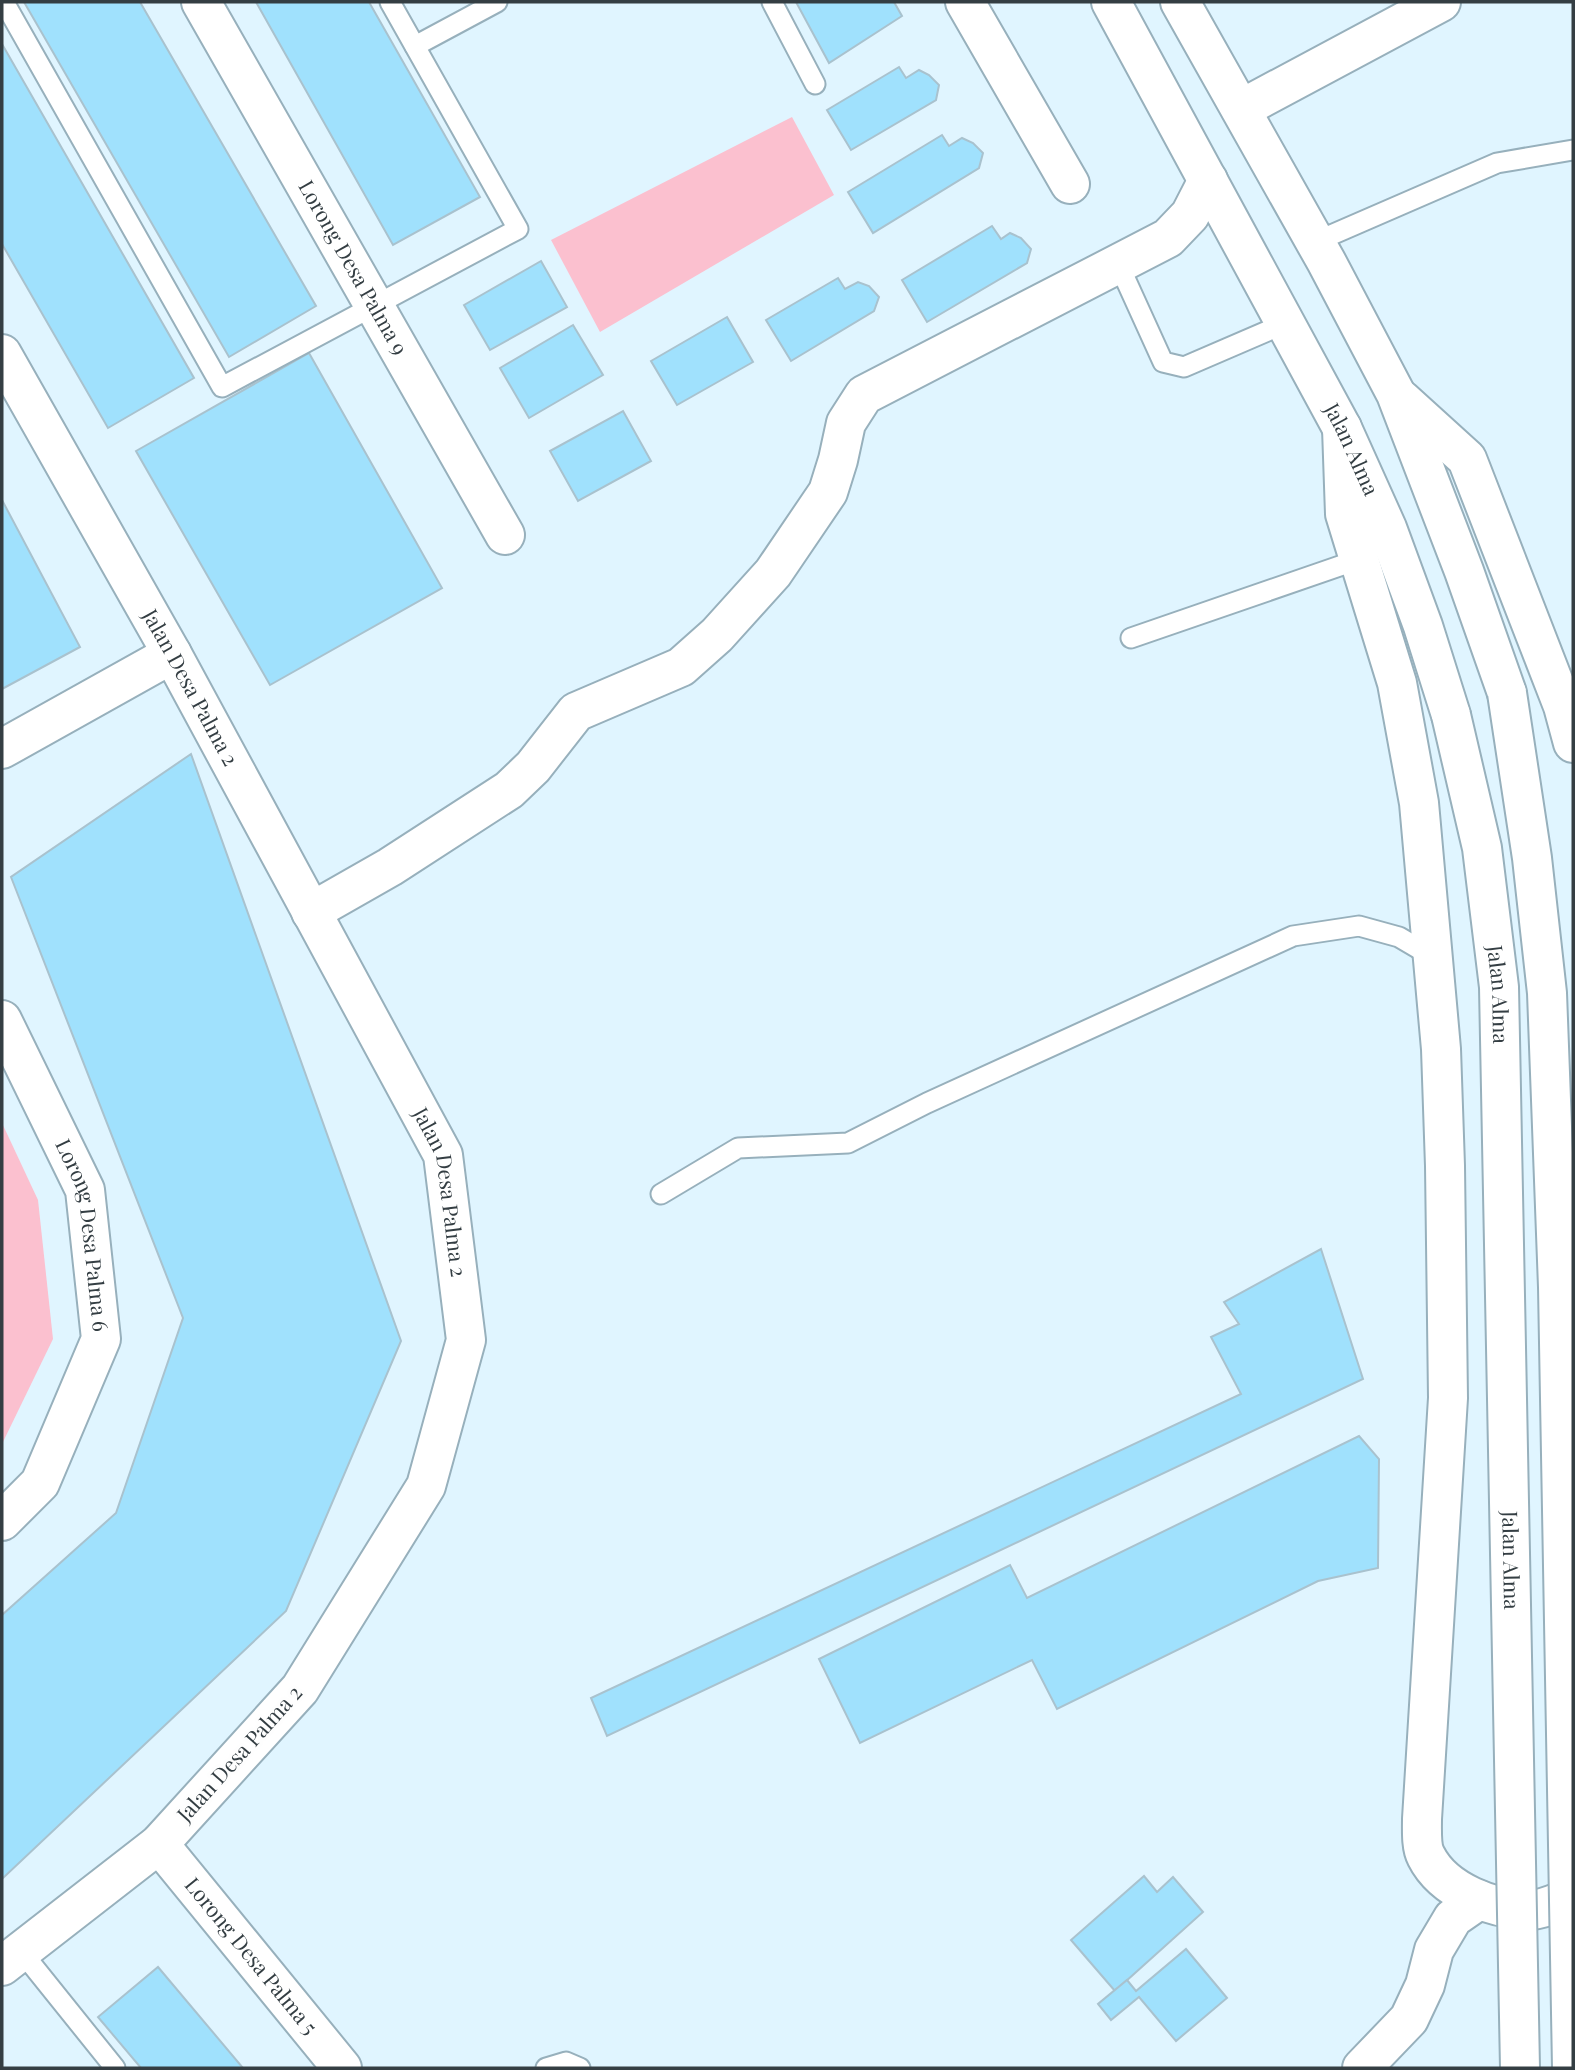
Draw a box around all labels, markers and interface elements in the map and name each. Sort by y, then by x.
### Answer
street label: Lorong Desa Palma 9 [293,174,415,359]
street label: Jalan Alma [1319,397,1387,500]
street label: Jalan Desa Palma 2 [137,603,246,770]
street label: Jalan Alma [1482,942,1516,1045]
street label: Jalan Desa Palma 2 [407,1101,474,1278]
street label: Lorong Desa Palma 6 [50,1134,116,1333]
street label: Jalan Alma [1497,1510,1527,1610]
street label: Jalan Desa Palma 2 [169,1678,307,1828]
street label: Lorong Desa Palma 5 [180,1871,325,2039]

